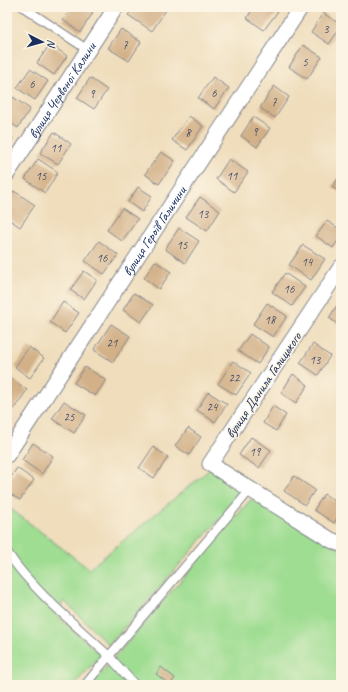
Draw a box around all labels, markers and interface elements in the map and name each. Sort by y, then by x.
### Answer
house number: 3 [323,21,330,37]
north arrow [22,22,62,62]
house number: 7 [122,37,128,53]
street label: вулиця Червоної Калини [25,38,101,142]
text: N [44,39,59,49]
house number: 5 [302,54,308,70]
house number: 6 [29,76,35,92]
house number: 6 [211,85,217,101]
house number: 9 [89,86,96,102]
house number: 7 [271,94,277,110]
house number: 9 [252,124,259,140]
house number: 8 [185,125,192,141]
house number: 11 [51,140,62,156]
house number: 15 [36,168,47,184]
house number: 11 [227,168,238,184]
street label: вулиця Героїв Галичини [119,183,190,279]
house number: 13 [198,206,210,222]
house number: 15 [177,237,188,253]
house number: 16 [97,250,108,266]
house number: 14 [302,254,314,270]
house number: 16 [284,281,295,297]
house number: 18 [265,312,277,328]
street label: вулиця Данила Галицького [222,328,306,441]
house number: 21 [107,335,118,351]
house number: 13 [310,352,322,368]
house number: 22 [229,370,241,386]
house number: 24 [207,399,219,415]
house number: 25 [64,409,75,425]
house number: 19 [250,444,262,460]

